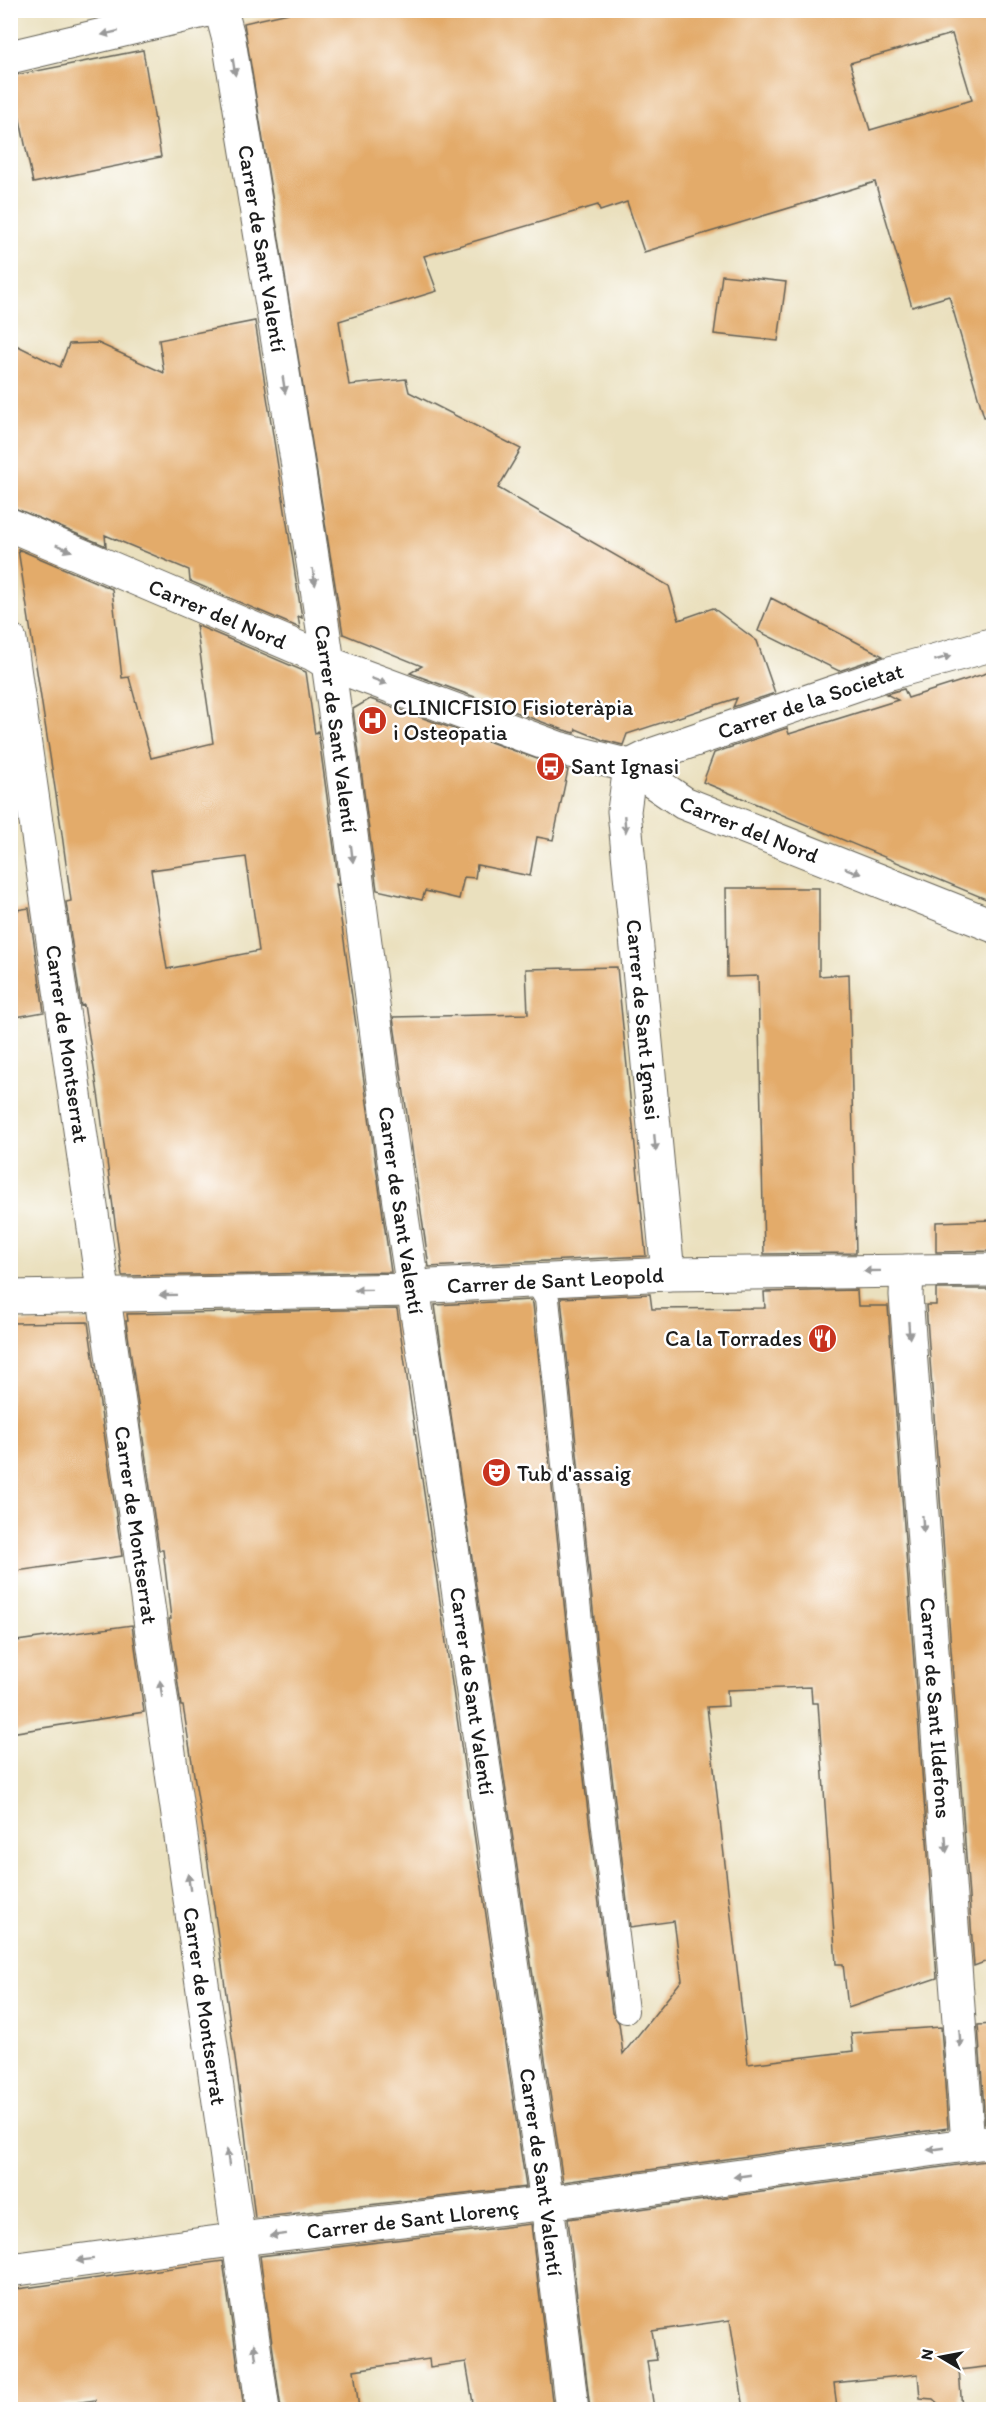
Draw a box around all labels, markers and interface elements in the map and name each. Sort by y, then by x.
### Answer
one-way arrow [101,29,119,39]
one-way arrow [229,58,238,77]
street label: Carrer de Sant Valentí [233,143,293,354]
one-way arrow [279,375,288,394]
one-way arrow [56,543,74,553]
one-way arrow [310,568,319,587]
street label: Carrer del Nord [145,572,291,655]
street label: Carrer de Sant Valentí [309,623,364,834]
one-way arrow [934,653,952,662]
street label: Carrer de la Societat [714,657,906,745]
one-way arrow [370,677,388,687]
place label: CLINICFISIO Fisioteràpia i Osteopatia [393,694,634,746]
hospital icon: CLINICFISIO Fisioteràpia i Osteopatia [356,704,388,736]
bus stop icon: Sant Ignasi [534,750,566,782]
place label: Sant Ignasi [571,753,679,780]
street label: Carrer del Nord [676,789,823,869]
one-way arrow [620,814,630,833]
one-way arrow [347,844,356,863]
one-way arrow [844,866,862,876]
street label: Carrer de Sant Ignasi [621,918,667,1121]
street label: Carrer de Montserrat [40,943,95,1145]
street label: Carrer de Sant Valentí [373,1105,430,1316]
one-way arrow [650,1134,660,1153]
street label: Carrer de Sant Leopold [446,1261,665,1299]
one-way arrow [863,1267,882,1276]
one-way arrow [353,1285,372,1295]
one-way arrow [158,1290,177,1299]
one-way arrow [904,1320,913,1339]
restaurant icon: Ca la Torrades [807,1322,839,1354]
place label: Ca la Torrades [665,1325,802,1352]
street label: Carrer de Montserrat [109,1424,164,1626]
theatre icon: Tub d'assaig [480,1457,512,1489]
place label: Tub d'assaig [517,1460,632,1487]
one-way arrow [918,1515,927,1534]
street label: Carrer de Sant Valentí [444,1585,501,1797]
street label: Carrer de Sant Ildefons [915,1596,958,1819]
one-way arrow [156,1680,165,1699]
one-way arrow [941,1835,951,1854]
one-way arrow [184,1873,193,1892]
street label: Carrer de Montserrat [178,1905,233,2107]
one-way arrow [955,2029,965,2048]
street label: Carrer de Sant Valentí [514,2066,569,2278]
one-way arrow [926,2144,945,2153]
one-way arrow [224,2149,233,2168]
one-way arrow [733,2171,752,2180]
street label: Carrer de Sant Llorenç [305,2193,520,2245]
one-way arrow [269,2230,288,2239]
one-way arrow [75,2255,94,2264]
north arrow [911,2327,971,2387]
one-way arrow [251,2342,260,2361]
text: N [916,2348,937,2361]

